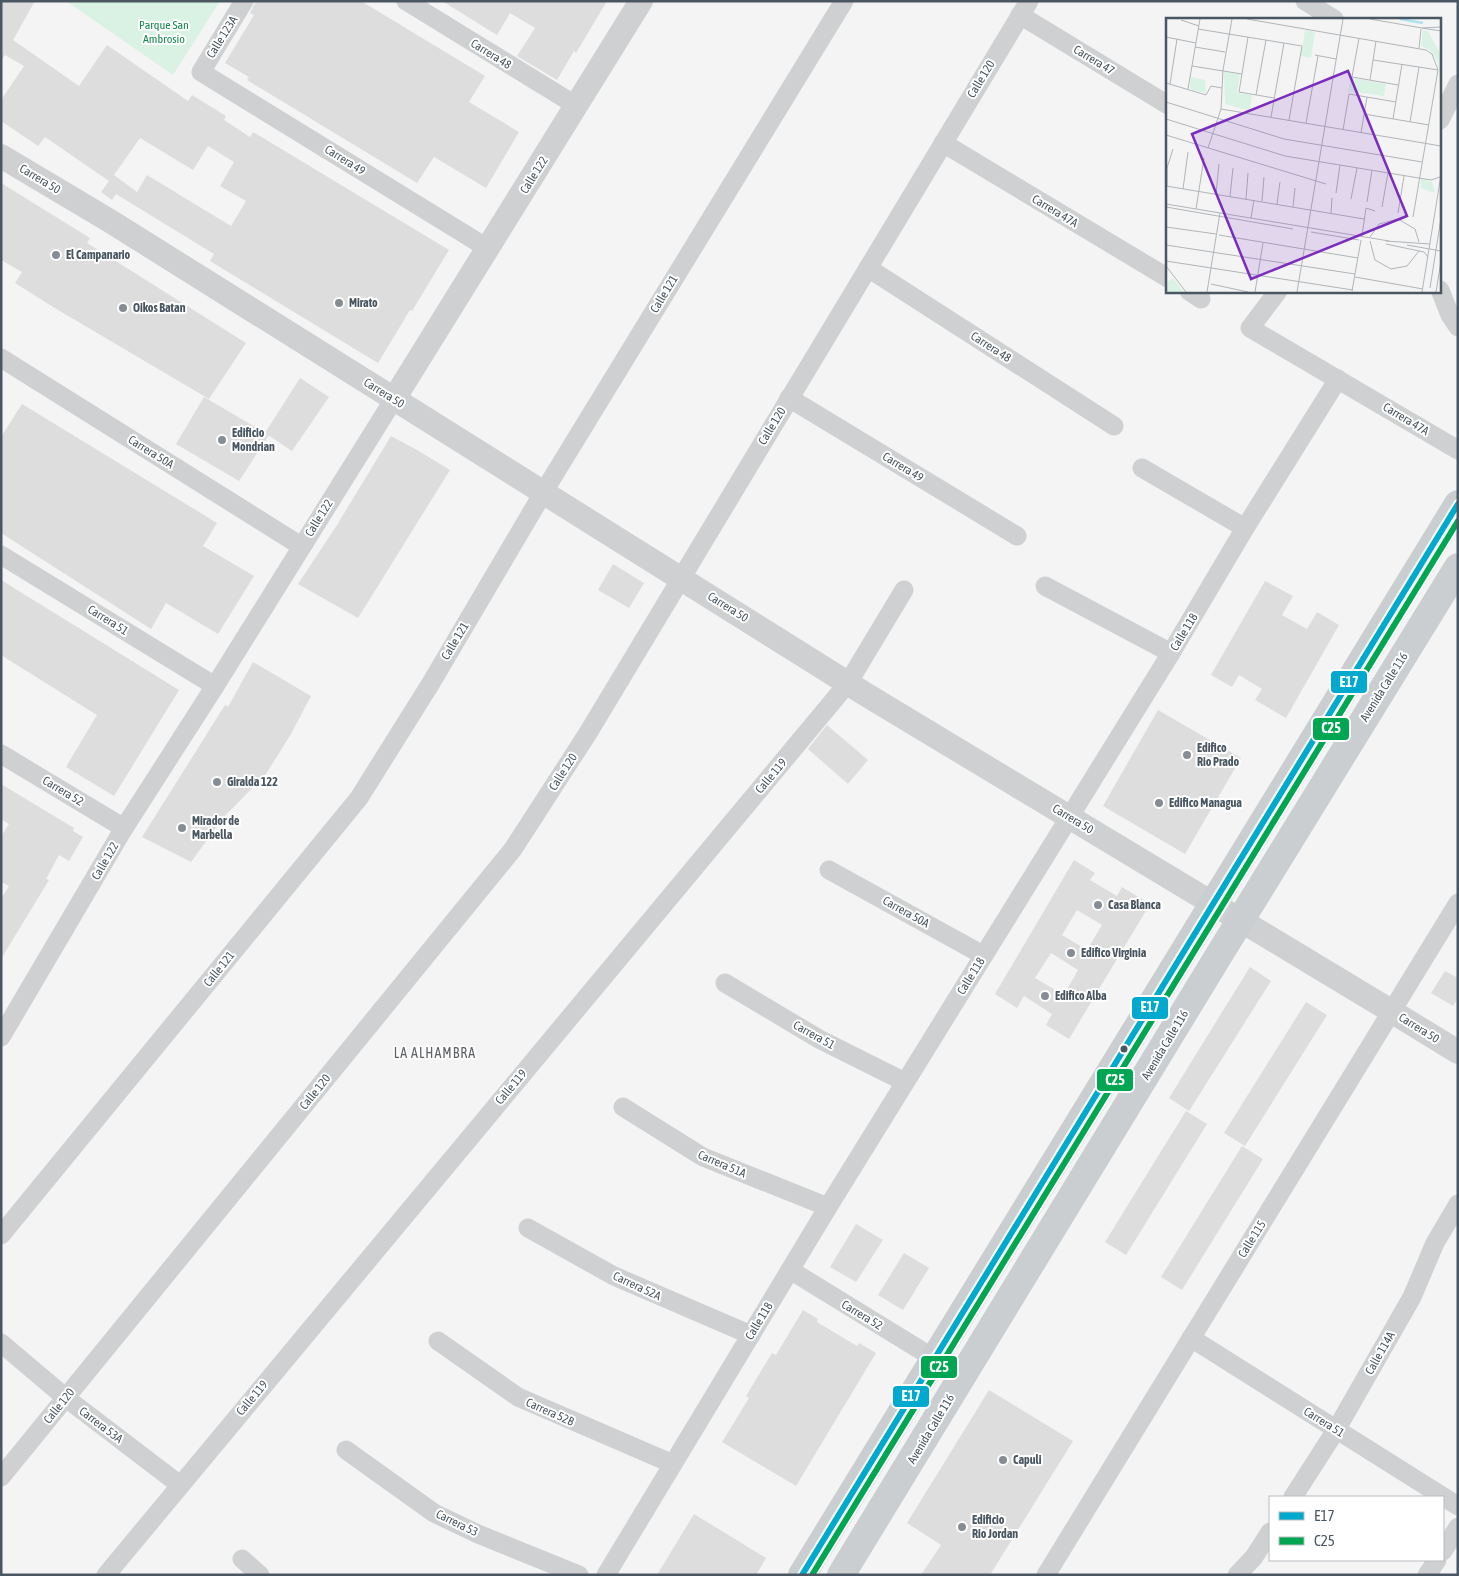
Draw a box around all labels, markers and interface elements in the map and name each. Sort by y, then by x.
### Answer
street label: Calle 123A [204,13,240,61]
park label: Parque San Ambrosio [139,18,189,46]
inset map [1166,18,1442,292]
street label: Carrera 48 [468,36,514,72]
street label: Carrera 47 [1071,42,1117,78]
street label: Calle 120 [964,57,998,100]
street label: Carrera 49 [322,142,368,178]
street label: Calle 122 [517,154,551,196]
street label: Carrera 50 [17,161,63,197]
street label: Carrera 47A [1029,192,1081,230]
place label: El Campanario [66,248,131,262]
marker: El Campanario [50,249,62,261]
street label: Calle 121 [647,272,681,315]
place label: Mirato [349,296,378,310]
marker: Mirato [333,297,345,309]
place label: Oikos Batan [133,301,186,315]
marker: Oikos Batan [117,302,129,314]
street label: Carrera 48 [968,329,1014,365]
street label: Carrera 50 [361,375,407,411]
street label: Carrera 47A [1380,400,1432,438]
street label: Calle 120 [755,404,789,447]
place label: Edificio Mondrian [232,426,275,454]
street label: Carrera 50A [126,432,177,472]
marker: Edificio Mondrian [216,434,228,446]
street label: Carrera 49 [880,449,926,485]
street label: Calle 122 [302,497,336,539]
street label: Carrera 50 [705,589,751,625]
street label: Carrera 51 [85,602,131,638]
street label: Calle 118 [1167,610,1201,653]
street label: Calle 121 [438,619,472,662]
street label: Avenida Calle 116 [1357,650,1411,724]
line badge: E17 [1330,670,1368,694]
text: E17 [1339,674,1359,690]
line badge: C25 [1312,717,1350,741]
text: C25 [1321,720,1341,736]
place label: Edifico Rio Prado [1197,741,1239,769]
marker: Edifico Rio Prado [1181,749,1193,761]
street label: Calle 120 [546,751,580,793]
street label: Calle 119 [752,755,790,796]
street label: Carrera 52 [40,773,86,809]
place label: Giralda 122 [227,775,278,789]
marker: Giralda 122 [211,776,223,788]
place label: Edifico Managua [1169,796,1242,810]
marker: Edifico Managua [1153,797,1165,809]
street label: Carrera 50 [1050,801,1096,837]
place label: Mirador de Marbella [192,814,240,842]
marker: Mirador de Marbella [176,822,188,834]
street label: Calle 122 [89,840,121,882]
street label: Carrera 50A [880,893,932,931]
place label: Casa Blanca [1108,898,1161,912]
marker: Casa Blanca [1092,899,1104,911]
place label: Edifico Virginia [1081,946,1147,960]
marker: Edifico Virginia [1065,947,1077,959]
street label: Calle 121 [201,948,238,989]
street label: Calle 118 [954,955,988,997]
place label: Edifico Alba [1055,989,1107,1003]
marker: Edifico Alba [1039,990,1051,1002]
line badge: E17 [1131,996,1169,1020]
text: E17 [1140,999,1160,1015]
street label: Avenida Calle 116 [1139,1007,1191,1082]
street label: Carrera 50 [1396,1010,1442,1046]
street label: Carrera 51 [791,1018,838,1052]
unlabelled marker [1119,1044,1129,1054]
district label: LA ALHAMBRA [394,1045,476,1061]
street label: Calle 119 [492,1066,530,1107]
line badge: C25 [1096,1068,1134,1092]
street label: Calle 120 [297,1071,334,1112]
text: C25 [1105,1072,1125,1088]
street label: Carrera 51A [696,1148,748,1180]
street label: Calle 115 [1235,1218,1269,1260]
street label: Carrera 52A [611,1269,663,1303]
street label: Carrera 52 [839,1297,885,1333]
street label: Calle 118 [742,1299,776,1342]
street label: Calle 114A [1362,1329,1398,1377]
line badge: C25 [920,1355,958,1379]
text: C25 [929,1359,949,1375]
street label: Calle 119 [233,1377,271,1418]
street label: Calle 120 [41,1385,78,1426]
line badge: E17 [892,1385,930,1408]
text: E17 [901,1388,921,1404]
street label: Avenida Calle 116 [905,1391,957,1466]
street label: Carrera 52B [524,1395,576,1429]
street label: Carrera 53A [76,1404,126,1446]
street label: Carrera 51 [1301,1404,1347,1440]
place label: Capuli [1013,1453,1042,1467]
marker: Capuli [997,1454,1009,1466]
legend [1269,1496,1444,1561]
street label: Carrera 53 [434,1507,480,1539]
text: E17 [1314,1507,1335,1524]
place label: Edificio Rio Jordan [972,1513,1018,1541]
marker: Edificio Rio Jordan [956,1521,968,1533]
text: C25 [1314,1532,1335,1549]

